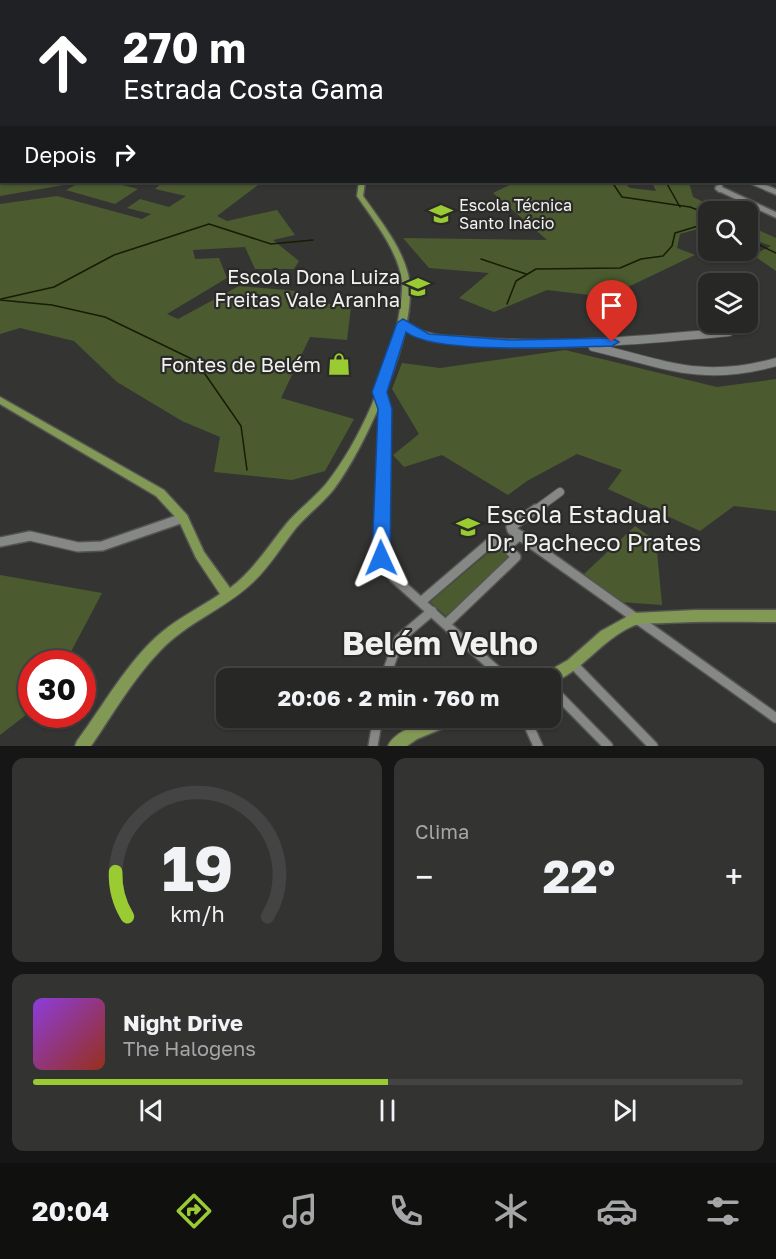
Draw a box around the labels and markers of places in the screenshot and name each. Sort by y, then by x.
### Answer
place label: Escola Técnica Santo Inácio [459,195,572,233]
school or university icon: Escola Técnica Santo Inácio [428,201,454,227]
place label: Escola Dona Luiza Freitas Vale Aranha [214,264,400,311]
school or university icon: Escola Dona Luiza Freitas Vale Aranha [405,274,431,300]
pin [586,280,637,342]
shop icon: Fontes de Belém [326,351,352,377]
place label: Fontes de Belém [161,352,321,376]
place label: Escola Estadual Dr. Pacheco Prates [486,499,701,556]
school or university icon: Escola Estadual Dr. Pacheco Prates [455,514,481,540]

